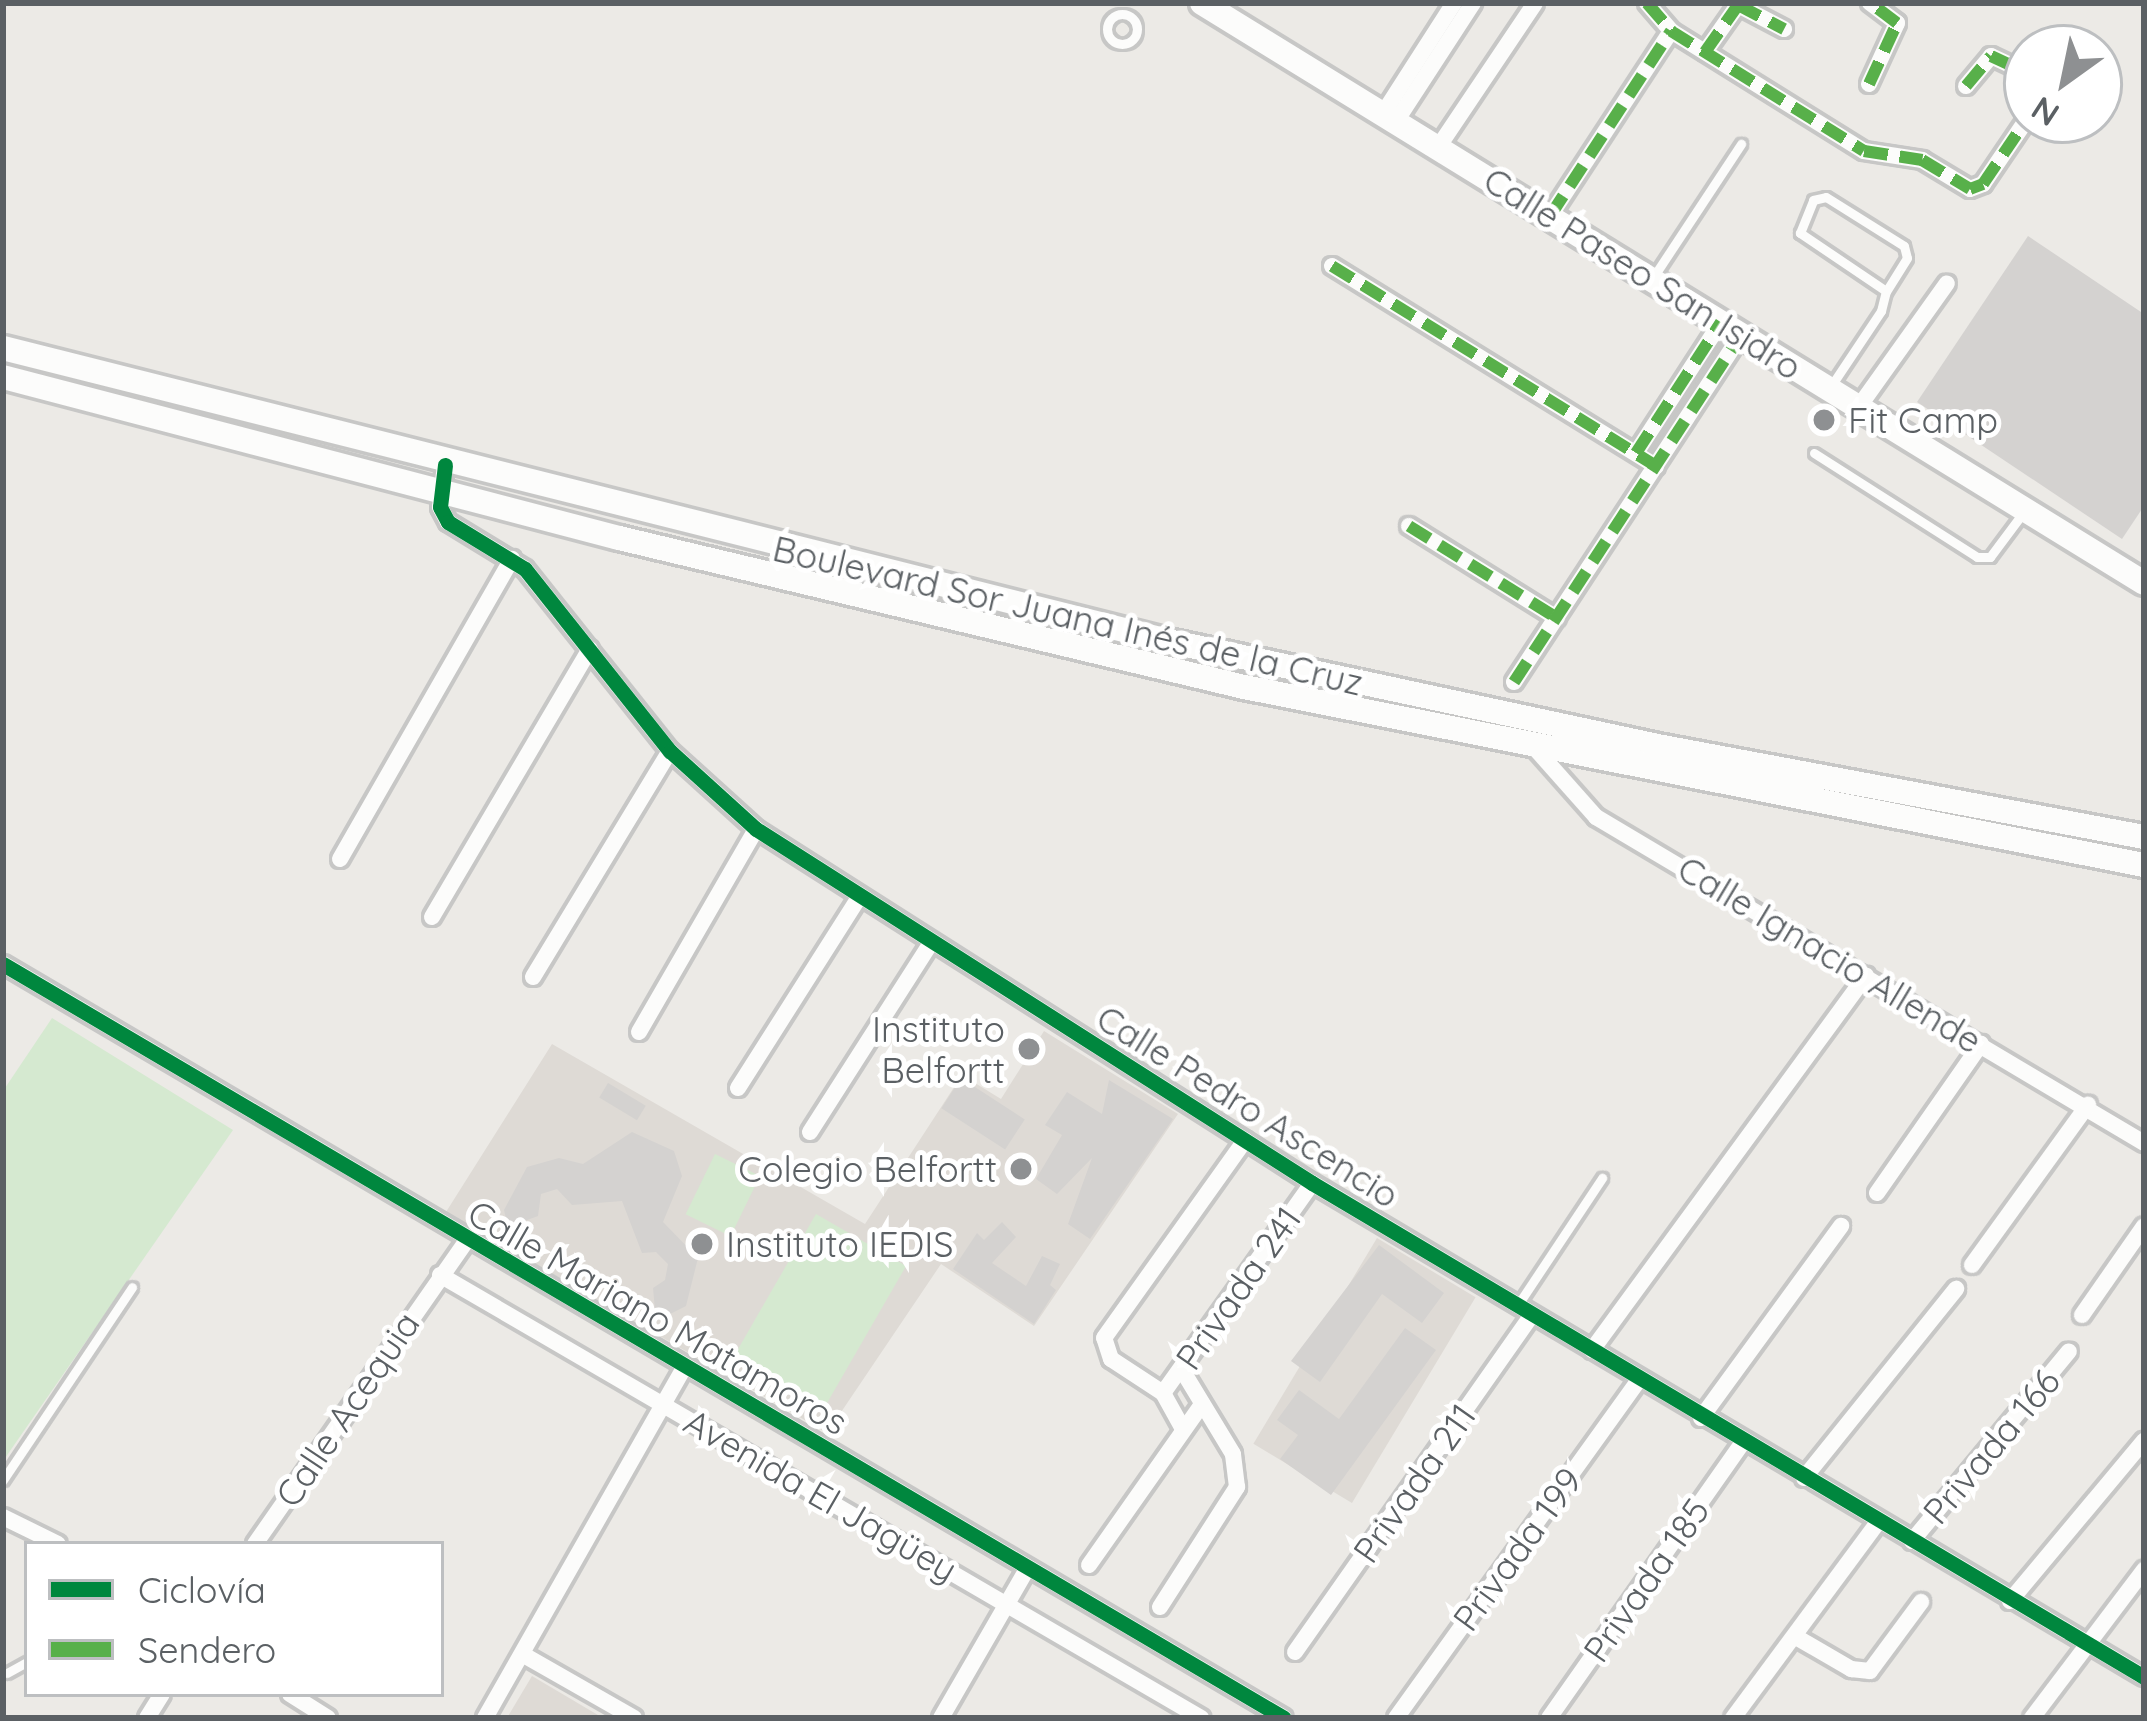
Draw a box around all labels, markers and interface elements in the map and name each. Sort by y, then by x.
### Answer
north arrow [2003,24,2123,144]
text: N [2023,88,2066,136]
street label: Calle Paseo San Isidro [1476,158,1810,388]
place label: Fit Camp [1848,398,1998,442]
marker: Fit Camp [1811,407,1837,433]
street label: Boulevard Sor Juana Inés de la Cruz [769,526,1367,704]
street label: Calle Ignacio Allende [1670,846,1990,1062]
street label: Calle Pedro Ascencio [1089,996,1407,1216]
place label: Instituto Belfortt [872,1006,1005,1091]
marker: Instituto Belfortt [1016,1036,1042,1062]
place label: Colegio Belfortt [738,1147,997,1191]
marker: Colegio Belfortt [1008,1156,1034,1182]
street label: Calle Mariano Matamoros [461,1191,855,1443]
street label: Privada 241 [1166,1198,1310,1378]
place label: Instituto IEDIS [726,1222,953,1266]
marker: Instituto IEDIS [689,1231,715,1257]
street label: Calle Acequia [266,1303,428,1515]
street label: Privada 166 [1914,1360,2068,1532]
street label: Privada 211 [1344,1395,1484,1571]
street label: Avenida El Jagüey [677,1399,965,1591]
street label: Privada 199 [1443,1459,1591,1639]
street label: Privada 185 [1574,1490,1718,1670]
legend [24,1541,444,1697]
text: Ciclovía [138,1567,266,1612]
text: Sendero [138,1627,276,1672]

